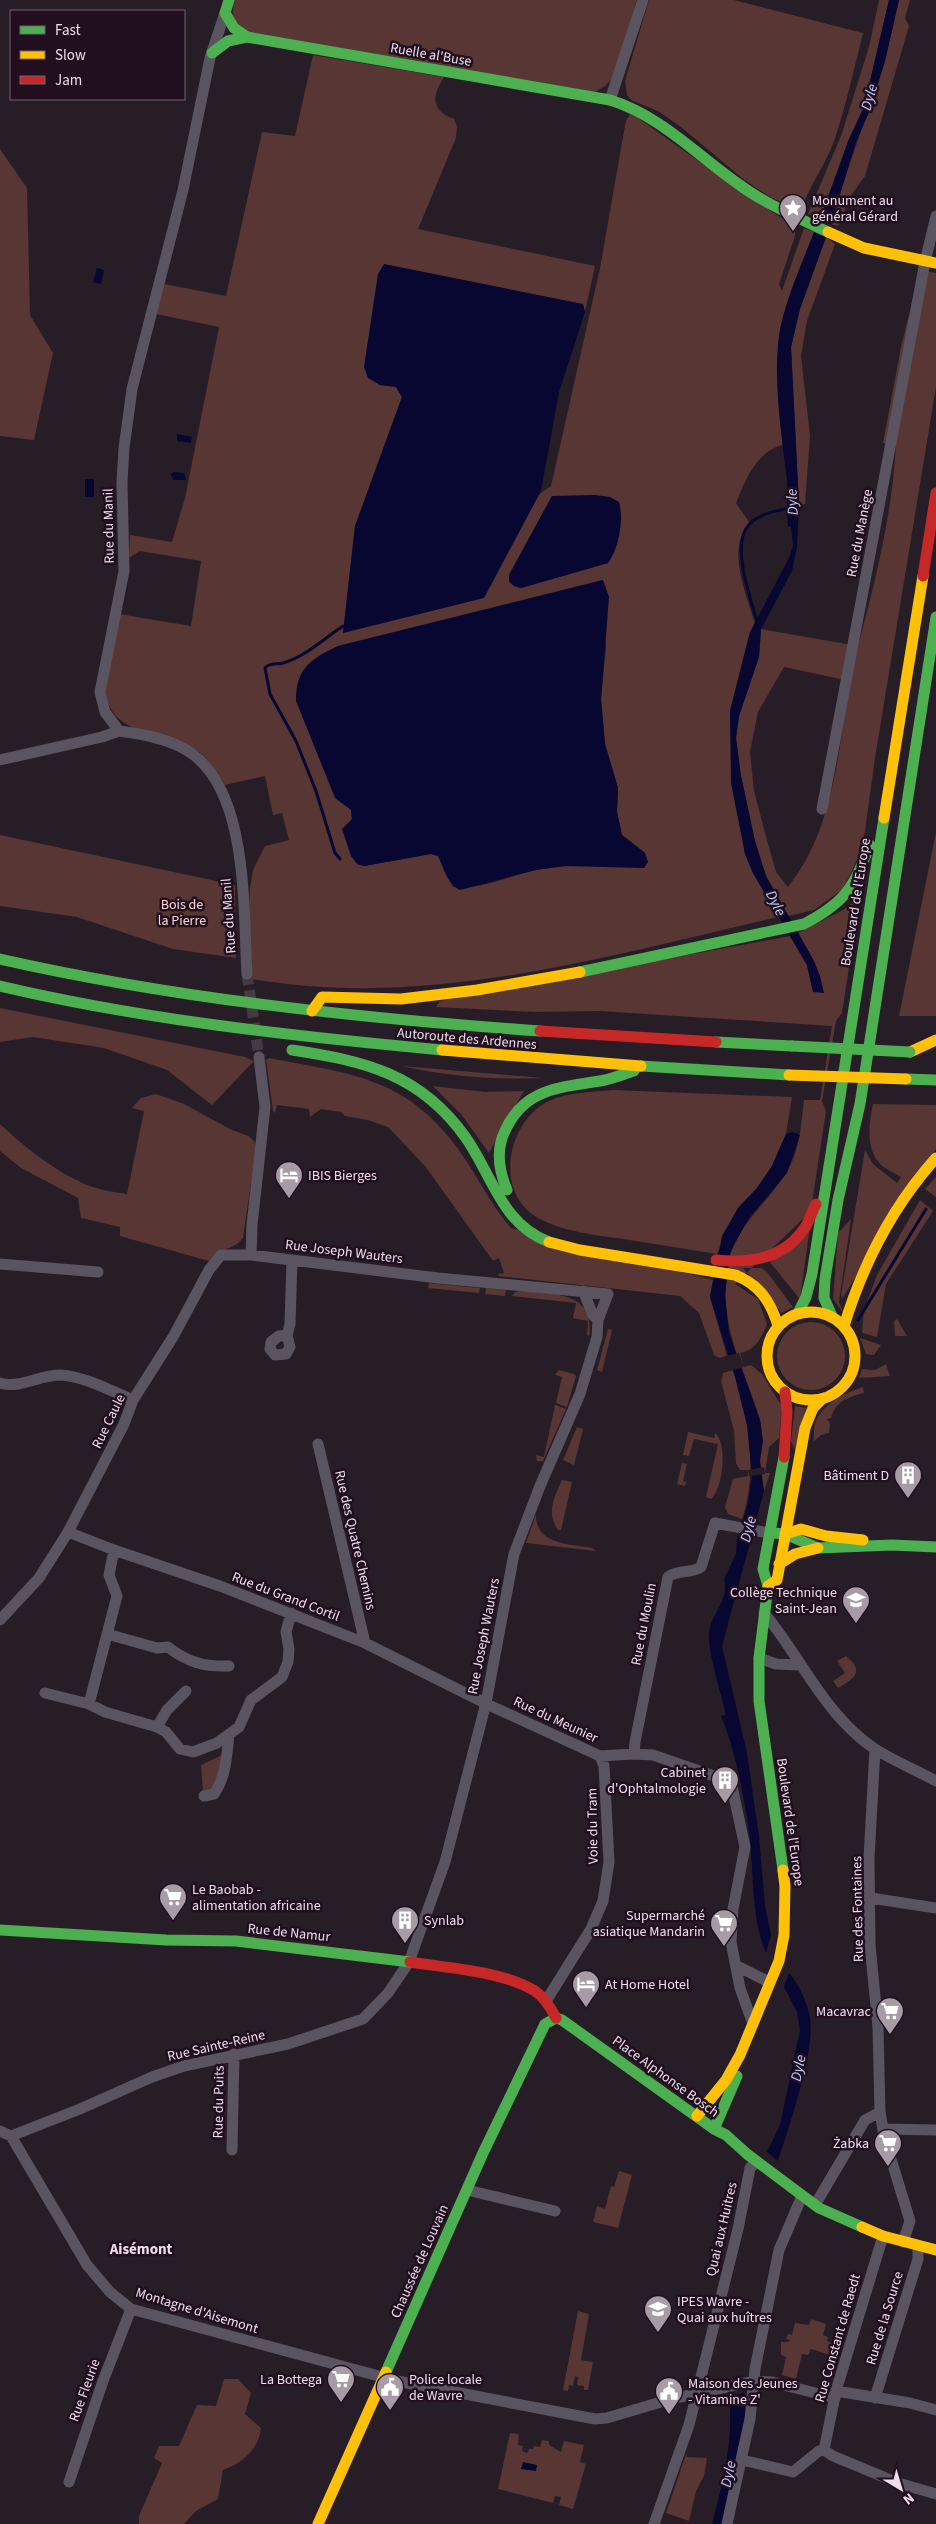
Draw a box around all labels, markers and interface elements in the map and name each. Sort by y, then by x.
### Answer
legend [10,10,185,100]
text: Fast [55,20,81,41]
street label: Ruelle al'Buse [389,38,473,72]
text: Slow [55,45,86,66]
text: Jam [55,70,82,91]
water label: Dyle [856,81,883,113]
place label: Monument au général Gérard [812,191,898,227]
place icon: Monument au général Gérard [778,193,808,232]
street label: Rue du Manil [98,488,120,564]
water label: Dyle [781,488,804,516]
street label: Rue du Manège [842,488,878,579]
street label: Boulevard de l'Europe [836,837,876,968]
street label: Rue du Manil [216,877,242,954]
water label: Dyle [760,887,791,920]
park label: Bois de la Pierre [158,895,206,931]
street label: Autoroute des Ardennes [396,1023,538,1055]
hotel icon: IBIS Bierges [274,1160,304,1199]
place label: IBIS Bierges [308,1166,377,1186]
street label: Rue Joseph Wauters [284,1235,404,1269]
street label: Rue Caule [87,1391,131,1452]
building icon: Bâtiment D [893,1460,923,1499]
place label: Bâtiment D [823,1466,889,1486]
street label: Rue des Quatre Chemins [329,1468,381,1612]
water label: Dyle [735,1514,762,1545]
street label: Rue du Grand Cortil [229,1567,343,1627]
street label: Rue Joseph Wauters [463,1576,505,1696]
street label: Rue du Moulin [626,1581,662,1667]
place label: Collège Technique Saint-Jean [730,1583,837,1619]
school or university icon: Collège Technique Saint-Jean [841,1585,871,1624]
street label: Rue du Meunier [510,1692,601,1748]
street label: Boulevard de l'Europe [771,1757,809,1888]
place label: Cabinet d'Ophtalmologie [607,1763,706,1799]
building icon: Cabinet d'Ophtalmologie [710,1765,740,1804]
street label: Voie du Tram [582,1788,604,1864]
street label: Rue des Fontaines [847,1856,869,1962]
place label: Le Baobab - alimentation africaine [192,1880,321,1916]
supermarket icon: Le Baobab - alimentation africaine [158,1882,188,1921]
building icon: Synlab [390,1905,420,1944]
place label: Supermarché asiatique Mandarin [593,1906,705,1942]
supermarket icon: Supermarché asiatique Mandarin [709,1908,739,1947]
place label: Synlab [424,1911,464,1931]
street label: Rue de Namur [247,1919,331,1947]
hotel icon: At Home Hotel [571,1969,601,2008]
place label: At Home Hotel [605,1975,690,1995]
supermarket icon: Macavrac [875,1996,905,2035]
place label: Macavrac [816,2002,872,2022]
street label: Rue Sainte-Reine [165,2025,267,2067]
street label: Place Alphonse Bosch [608,2031,723,2122]
water label: Dyle [785,2053,812,2083]
street label: Rue du Puits [208,2065,230,2139]
supermarket icon: Żabka [873,2128,903,2167]
place label: Żabka [833,2134,869,2154]
street label: Quai aux Huitres [701,2180,743,2278]
street label: Chaussée de Louvain [386,2201,454,2321]
district label: Aisémont [109,2239,173,2260]
street label: Rue de la Source [861,2269,909,2367]
street label: Rue Constant de Raedt [810,2271,866,2405]
street label: Montagne d'Aisemont [133,2283,261,2339]
place label: IPES Wavre - Quai aux huîtres [677,2292,772,2328]
school or university icon: IPES Wavre - Quai aux huîtres [643,2294,673,2333]
street label: Rue Fleurie [64,2356,106,2425]
supermarket icon: La Bottega [326,2364,356,2403]
place label: La Bottega [260,2370,322,2390]
place label: Police locale de Wavre [409,2370,482,2406]
public building icon: Police locale de Wavre [375,2372,405,2411]
place label: Maison des Jeunes - Vitamine Z' [688,2374,798,2410]
public building icon: Maison des Jeunes - Vitamine Z' [654,2376,684,2415]
water label: Dyle [715,2459,742,2489]
north arrow [876,2464,926,2514]
text: N [899,2488,918,2509]

